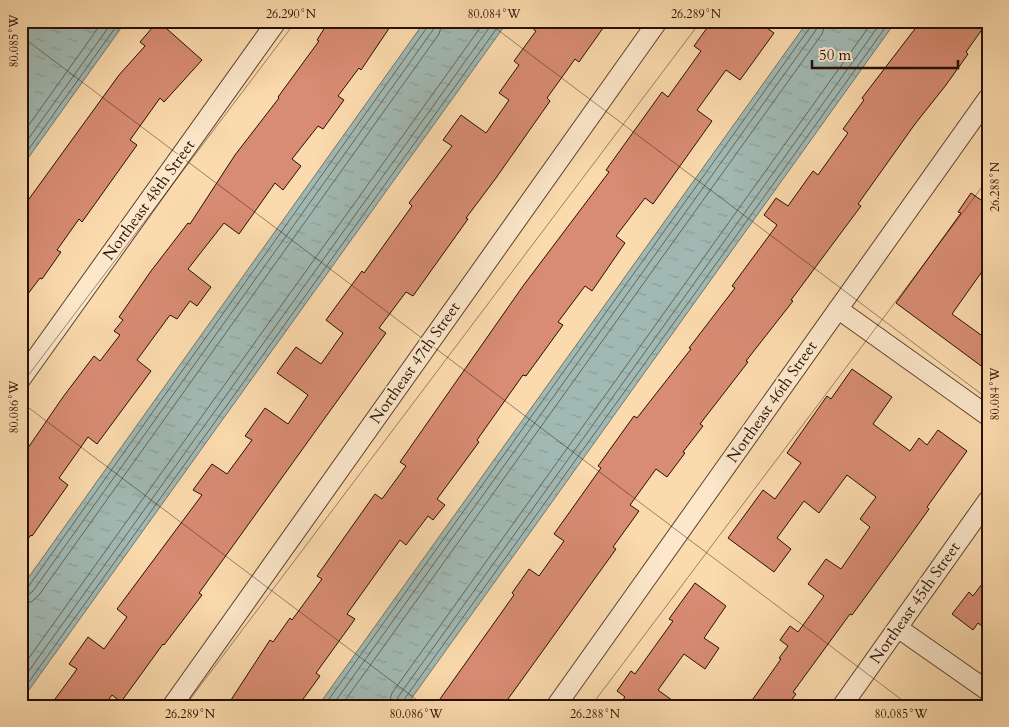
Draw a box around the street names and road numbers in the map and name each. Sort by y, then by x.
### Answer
street label: Northeast 48th Street [98,135,200,265]
street label: Northeast 47th Street [365,298,465,428]
street label: Northeast 46th Street [722,337,822,467]
street label: Northeast 45th Street [865,538,965,668]

